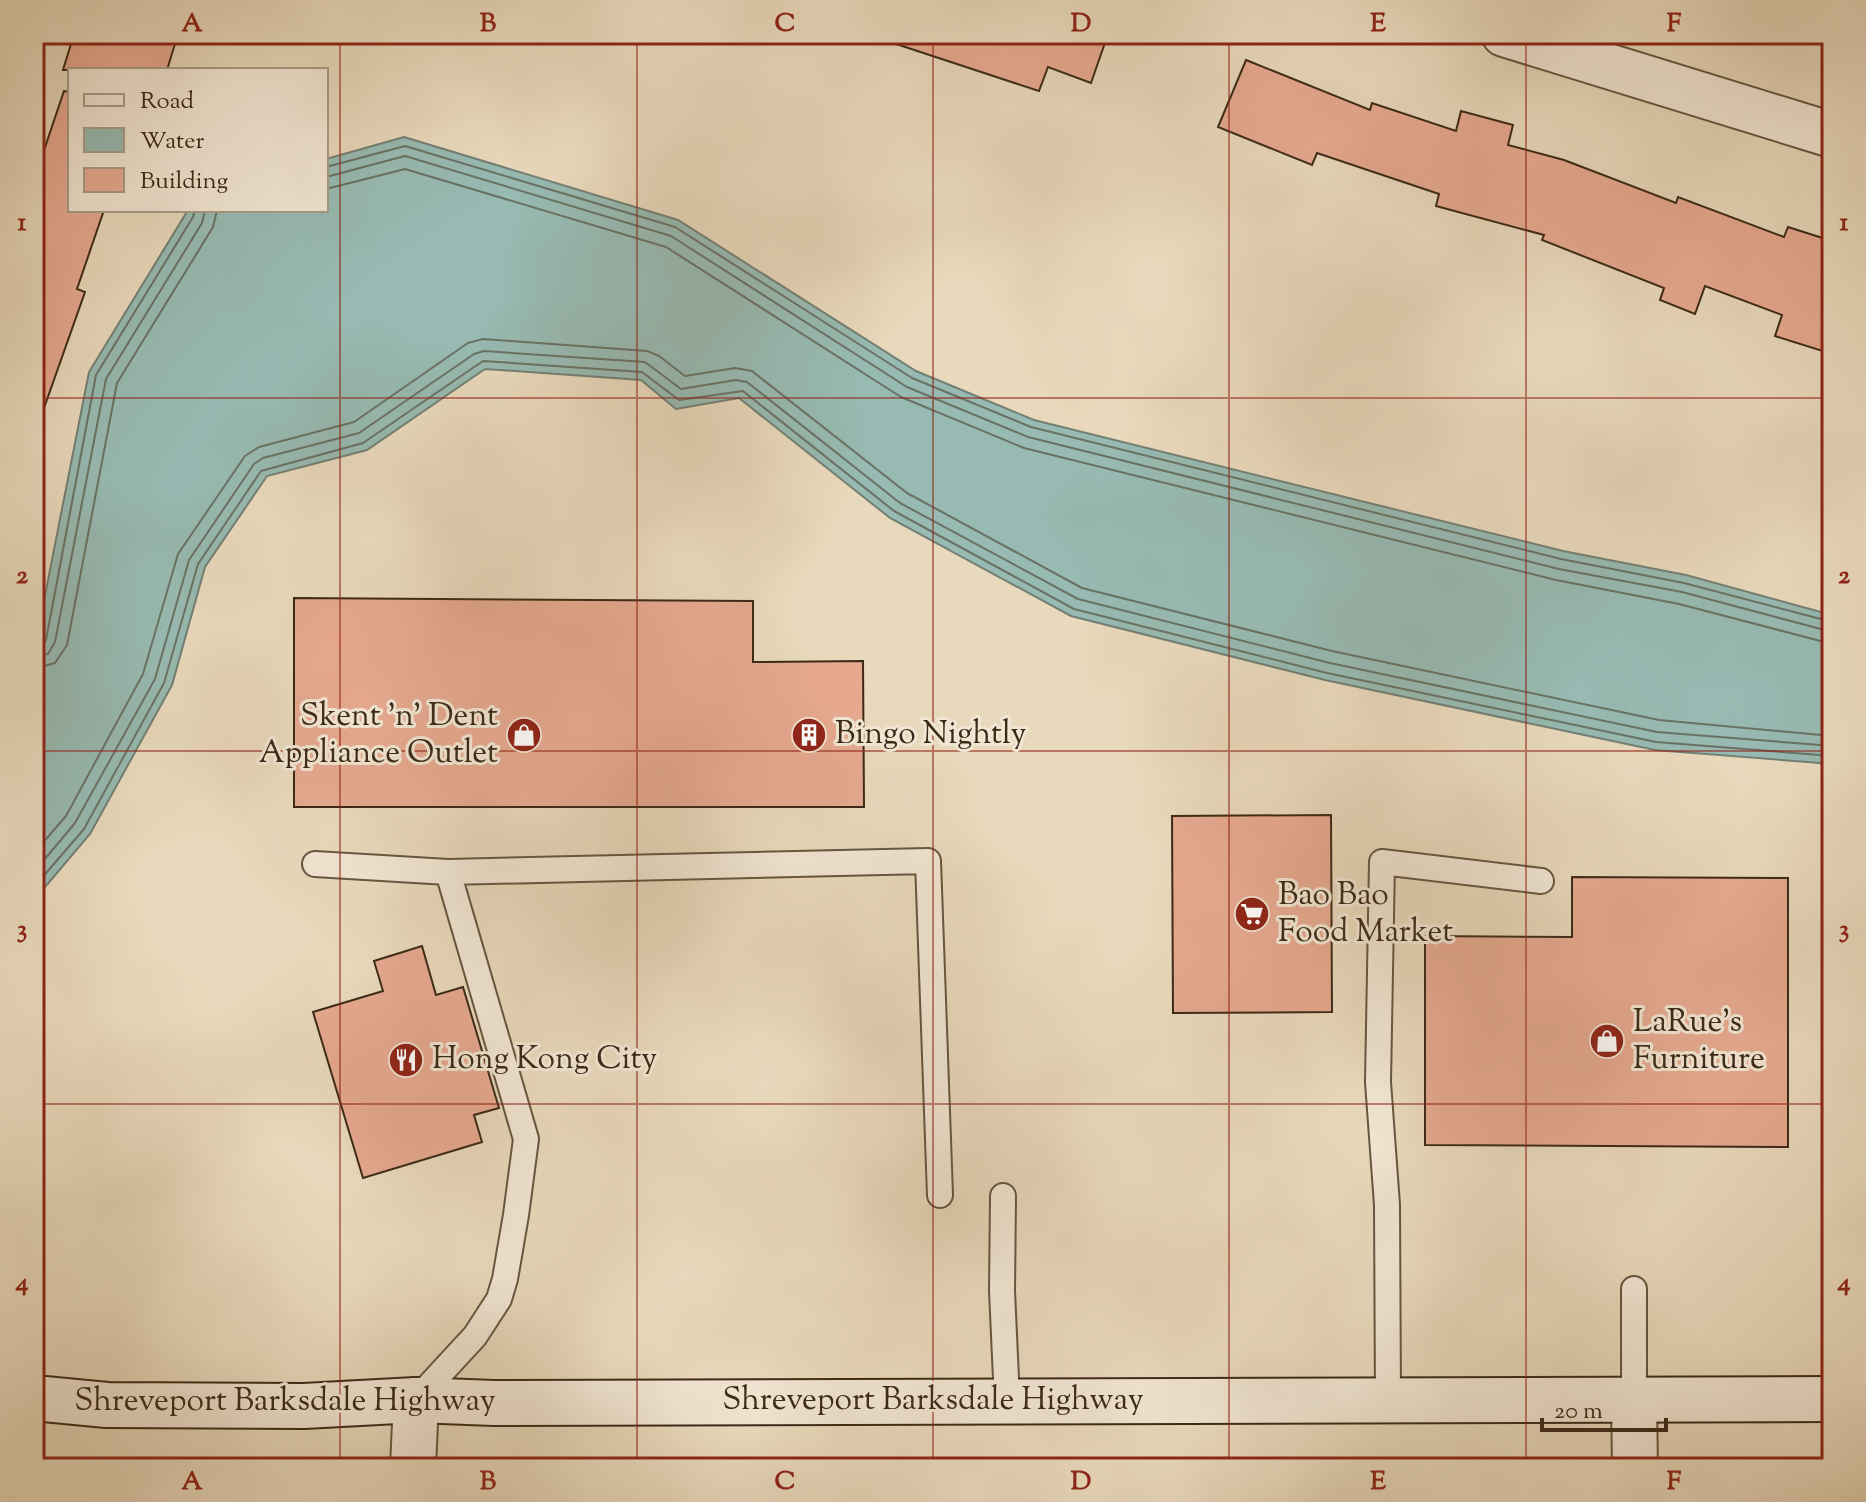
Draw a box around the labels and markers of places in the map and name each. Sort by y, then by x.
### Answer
place label: Skent 'n' Dent Appliance Outlet [259,694,498,777]
place label: Bingo Nightly [835,712,1027,758]
shop icon: Skent 'n' Dent Appliance Outlet [505,716,543,754]
building icon: Bingo Nightly [790,716,828,754]
place label: Bao Bao Food Market [1278,873,1453,956]
supermarket icon: Bao Bao Food Market [1233,895,1271,933]
place label: LaRue's Furniture [1633,1000,1765,1083]
shop icon: LaRue's Furniture [1588,1022,1626,1060]
place label: Hong Kong City [432,1037,657,1083]
restaurant icon: Hong Kong City [387,1041,425,1079]

